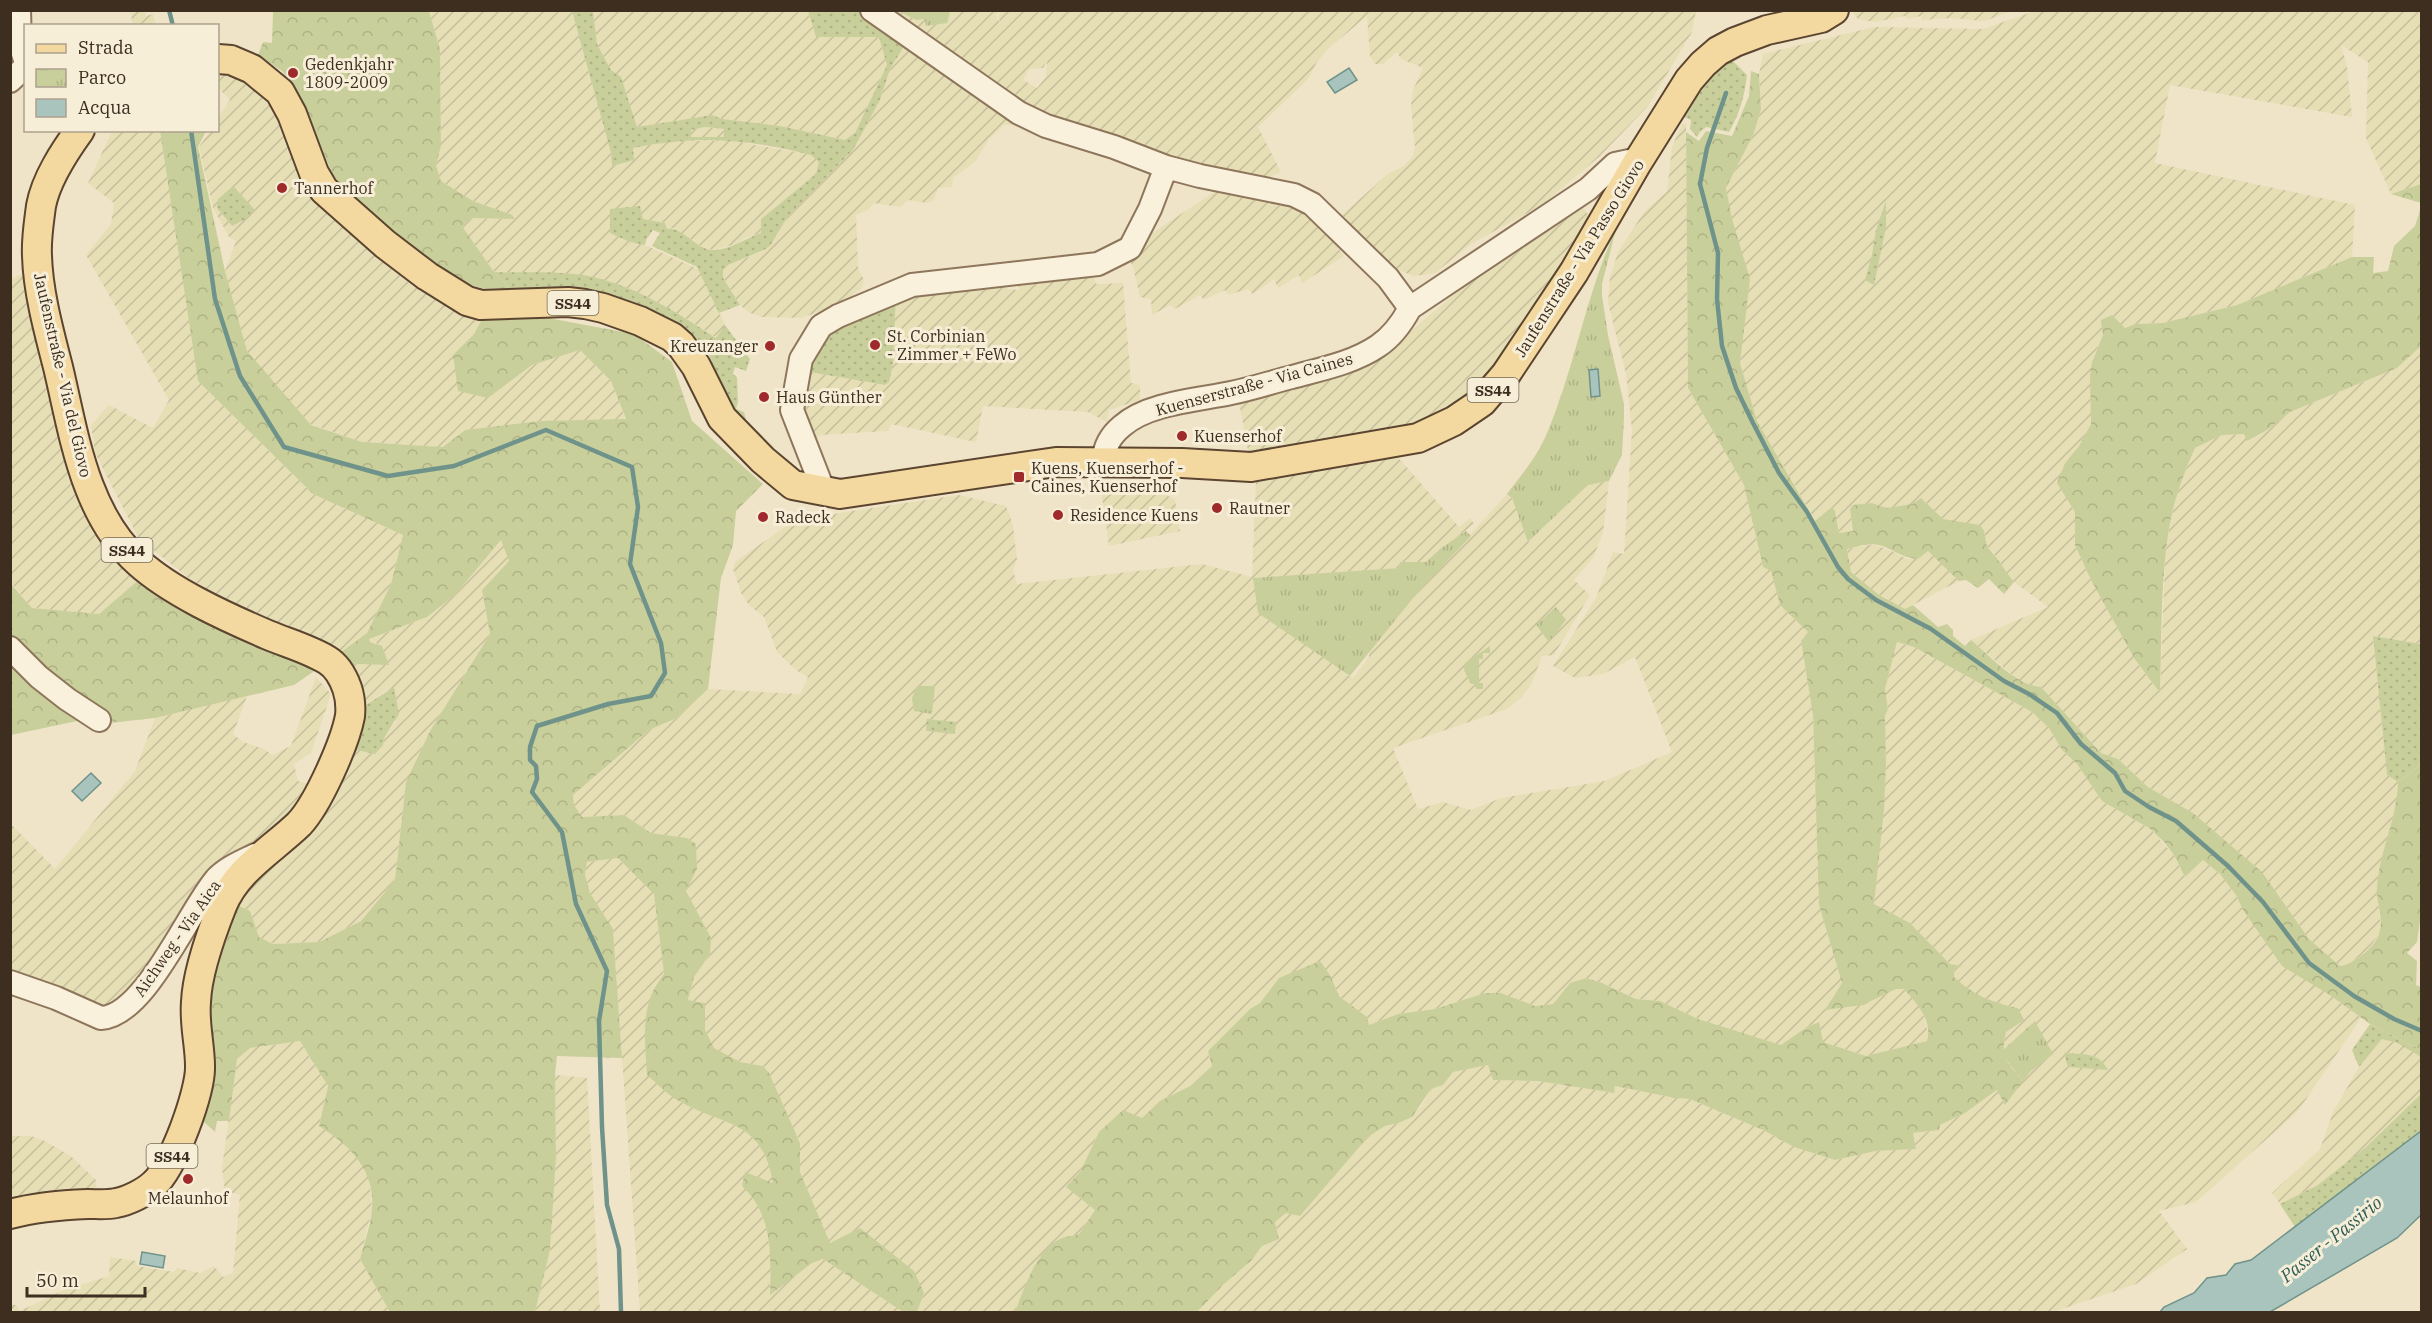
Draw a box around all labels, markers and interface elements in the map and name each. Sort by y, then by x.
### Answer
legend [24,24,219,132]
text: Strada [78,36,134,59]
place label: Gedenkjahr 1809-2009 [305,54,394,92]
text: Parco [78,66,126,89]
marker: Gedenkjahr 1809-2009 [286,66,300,80]
text: Acqua [78,96,131,119]
street label: Jaufenstraße - Via Passo Giovo [1510,156,1648,360]
place label: Tannerhof [294,178,375,198]
marker: Tannerhof [275,181,289,195]
street label: Jaufenstraße - Via del Giovo [30,271,96,479]
road number: SS44 [548,291,598,315]
place label: St. Corbinian - Zimmer + FeWo [887,326,1016,364]
place label: Kreuzanger [670,336,758,356]
marker: St. Corbinian - Zimmer + FeWo [868,338,882,352]
marker: Kreuzanger [763,339,777,353]
street label: Kuenserstraße - Via Caines [1153,348,1355,420]
road number: SS44 [1468,378,1518,402]
place label: Haus Günther [776,387,882,407]
marker: Haus Günther [757,390,771,404]
place label: Kuenserhof [1194,426,1283,446]
marker: Kuenserhof [1175,429,1189,443]
place label: Kuens, Kuenserhof - Caines, Kuenserhof [1031,458,1184,496]
marker: Kuens, Kuenserhof - Caines, Kuenserhof [1012,470,1026,484]
place label: Rautner [1229,498,1290,518]
marker: Rautner [1210,501,1224,515]
place label: Residence Kuens [1070,505,1198,525]
place label: Radeck [775,507,831,527]
marker: Residence Kuens [1051,508,1065,522]
marker: Radeck [756,510,770,524]
road number: SS44 [102,538,152,562]
street label: Aichweg - Via Aica [129,875,225,1000]
road number: SS44 [146,1144,198,1168]
marker: Melaunhof [181,1172,195,1186]
place label: Melaunhof [148,1188,230,1208]
water label: Passer - Passirio [2275,1191,2387,1288]
scale bar [27,1260,146,1298]
text: 50 m [36,1269,79,1292]

